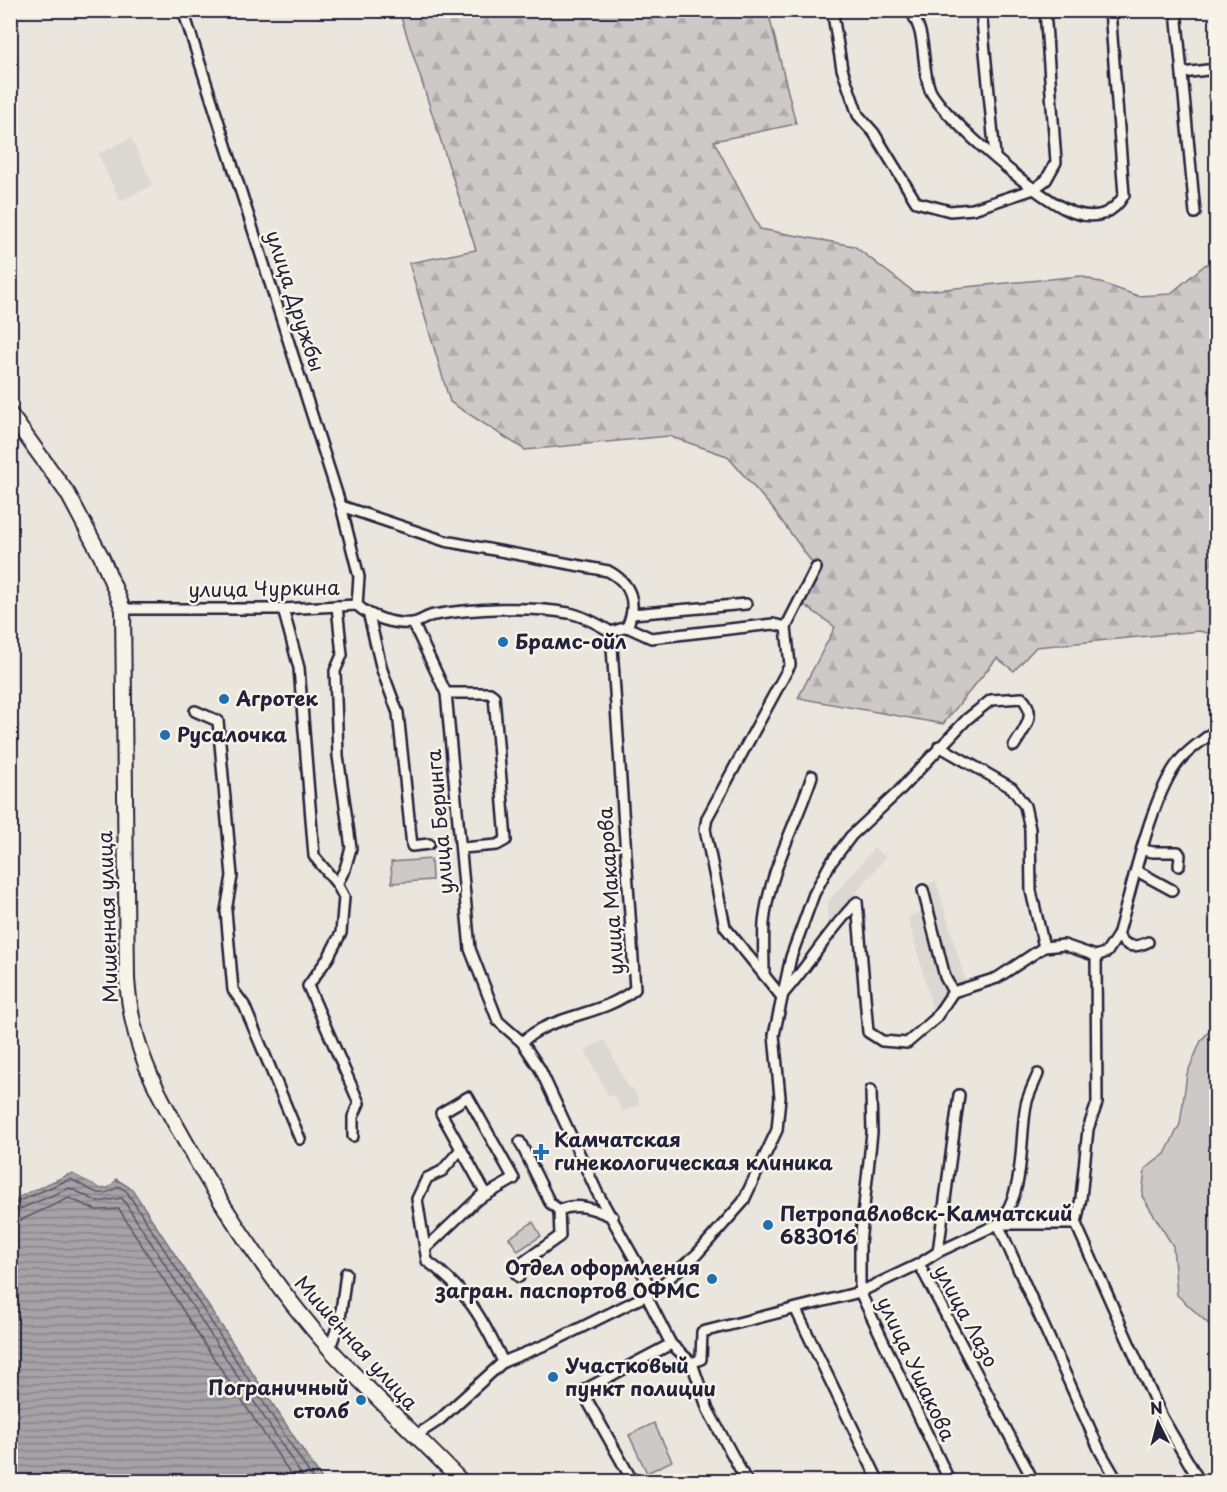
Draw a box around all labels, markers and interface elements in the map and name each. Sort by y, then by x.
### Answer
street label: улица Дружбы [259,226,333,375]
street label: улица Чуркина [188,572,340,604]
place label: Брамс-ойл [515,626,627,656]
marker: Брамс-ойл [496,635,510,649]
place label: Агротек [235,683,318,713]
marker: Агротек [217,692,231,706]
place label: Русалочка [177,719,287,749]
marker: Русалочка [158,728,172,742]
street label: улица Беринга [418,748,460,896]
street label: улица Макарова [589,806,631,976]
street label: Мишенная улица [89,830,125,1004]
place label: Камчатская гинекологическая клиника [554,1124,833,1177]
marker: Камчатская гинекологическая клиника [532,1143,550,1161]
place label: Петропавловск-Камчатский 683016 [780,1198,1073,1251]
marker: Петропавловск-Камчатский 683016 [761,1218,775,1232]
place label: Отдел оформления загран. паспортов ОФМС [435,1252,700,1305]
street label: улица Лазо [927,1259,1007,1372]
street label: Мишенная улица [288,1268,426,1417]
marker: Отдел оформления загран. паспортов ОФМС [705,1272,719,1286]
street label: улица Ушакова [870,1291,964,1446]
place label: Участковый пункт полиции [565,1350,716,1403]
marker: Участковый пункт полиции [546,1370,560,1384]
place label: Пограничный столб [208,1372,350,1425]
marker: Пограничный столб [354,1393,368,1407]
north arrow [1128,1393,1188,1453]
text: N [1149,1394,1164,1420]

